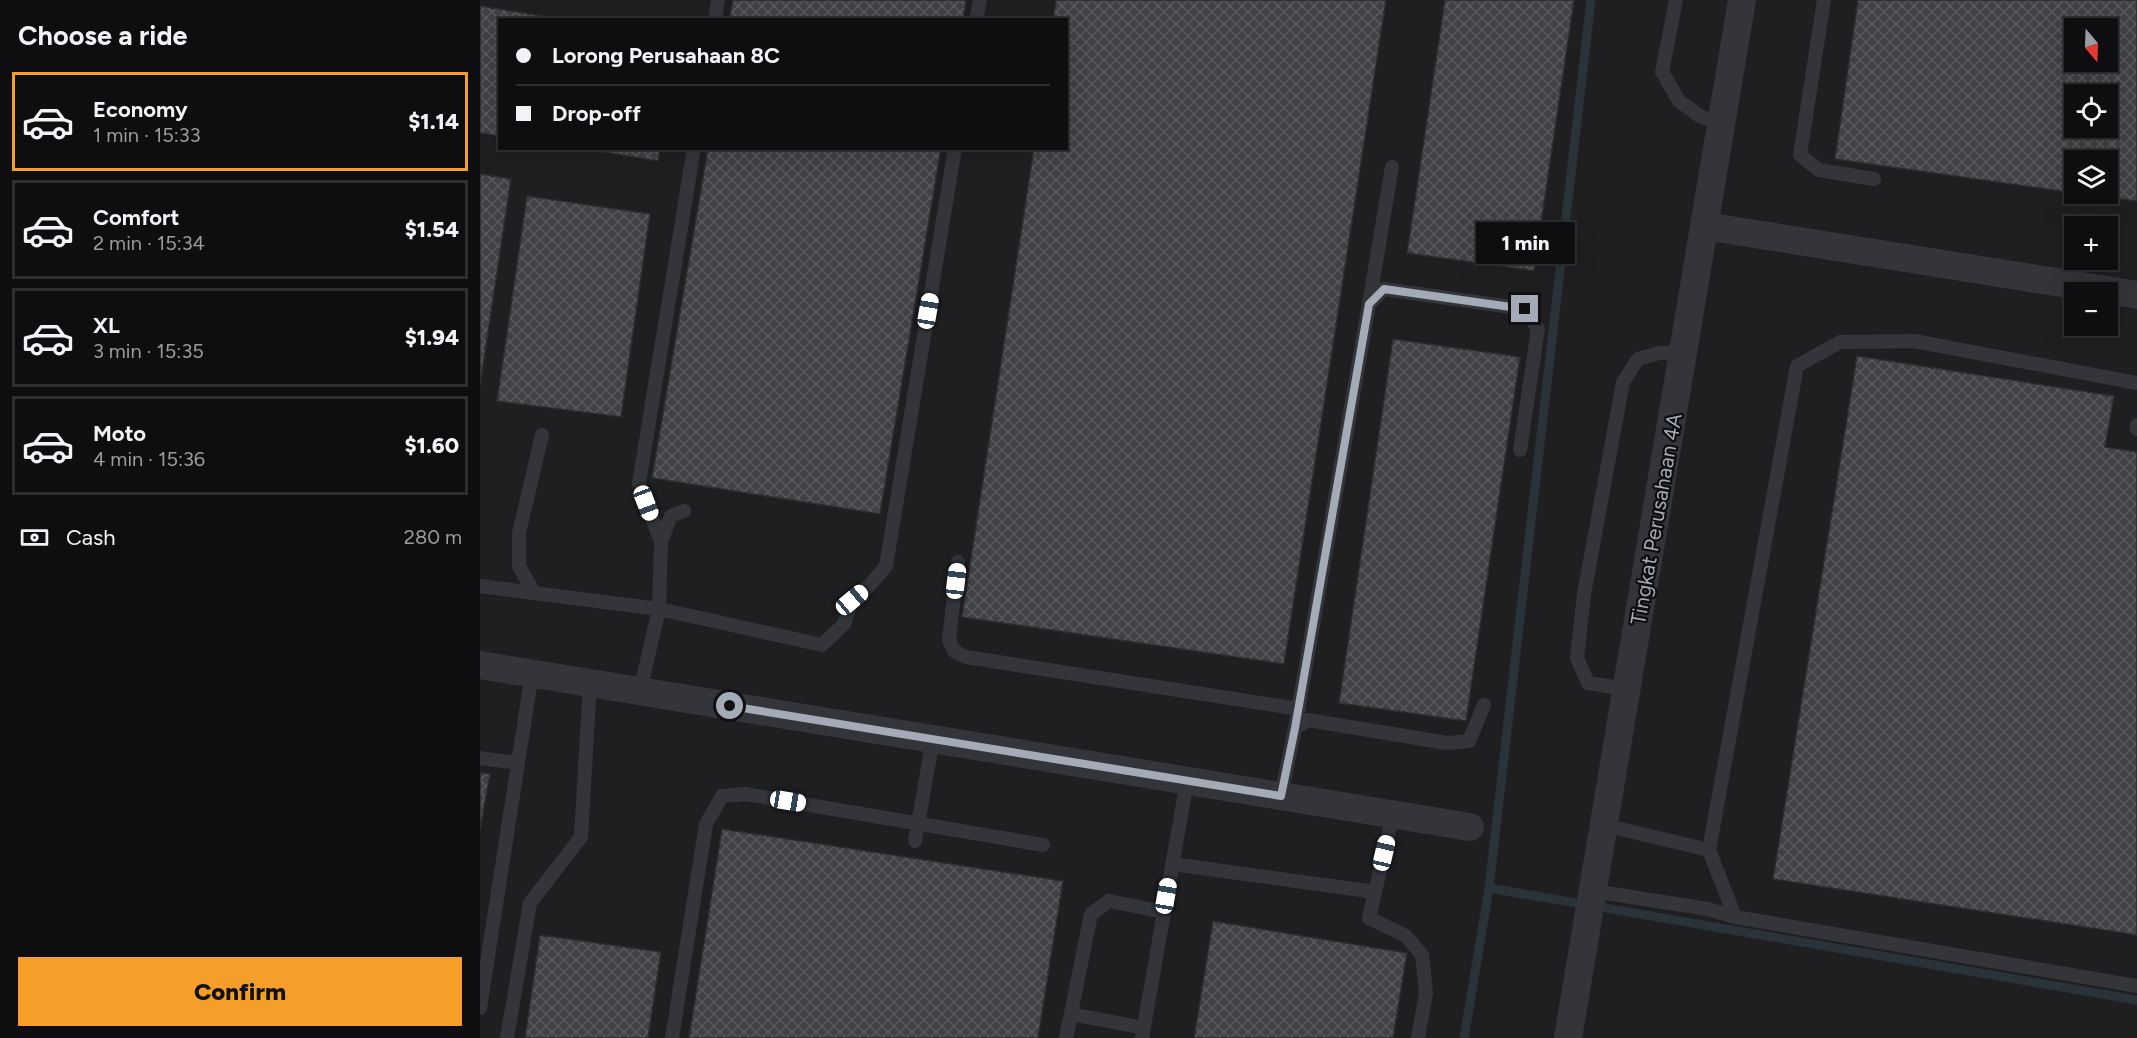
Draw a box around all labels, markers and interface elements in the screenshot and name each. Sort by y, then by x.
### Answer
north arrow [2064,18,2118,72]
map controls [2064,18,2118,336]
text: Choose a ride [18,19,187,52]
text: Lorong Perusahaan 8C [552,42,780,69]
button: locate [2064,84,2118,138]
icon: car [21,95,75,149]
text: Economy [93,96,188,123]
text: Drop-off [552,100,641,127]
text: $1.14 [408,108,459,135]
text: 1 min · 15:33 [93,123,201,147]
button: layers [2064,150,2118,204]
icon: car [21,203,75,257]
text: Comfort [93,204,179,231]
text: $1.54 [405,216,459,243]
button: + [2064,216,2118,270]
callout: 1 min [1476,222,1574,264]
text: 2 min · 15:34 [93,231,205,255]
text: 1 min [1502,231,1549,255]
button: − [2064,282,2118,336]
car [916,292,940,330]
route end [1511,295,1538,322]
icon: car [21,311,75,365]
text: XL [93,312,120,339]
text: $1.94 [405,324,459,351]
text: 3 min · 15:35 [93,339,204,363]
street label: Tingkat Perusahaan 4A [1625,411,1687,627]
icon: car [21,419,75,473]
text: Moto [93,420,146,447]
text: $1.60 [404,432,459,459]
text: 4 min · 15:36 [93,447,205,471]
car [631,483,661,523]
icon: cash [18,521,51,554]
text: Cash [66,524,116,551]
text: 280 m [404,525,462,549]
car [945,562,967,600]
car [832,582,872,618]
route start [716,692,743,719]
car [769,789,807,813]
car [1371,833,1397,873]
car [1154,877,1178,915]
button: Confirm [18,957,462,1026]

